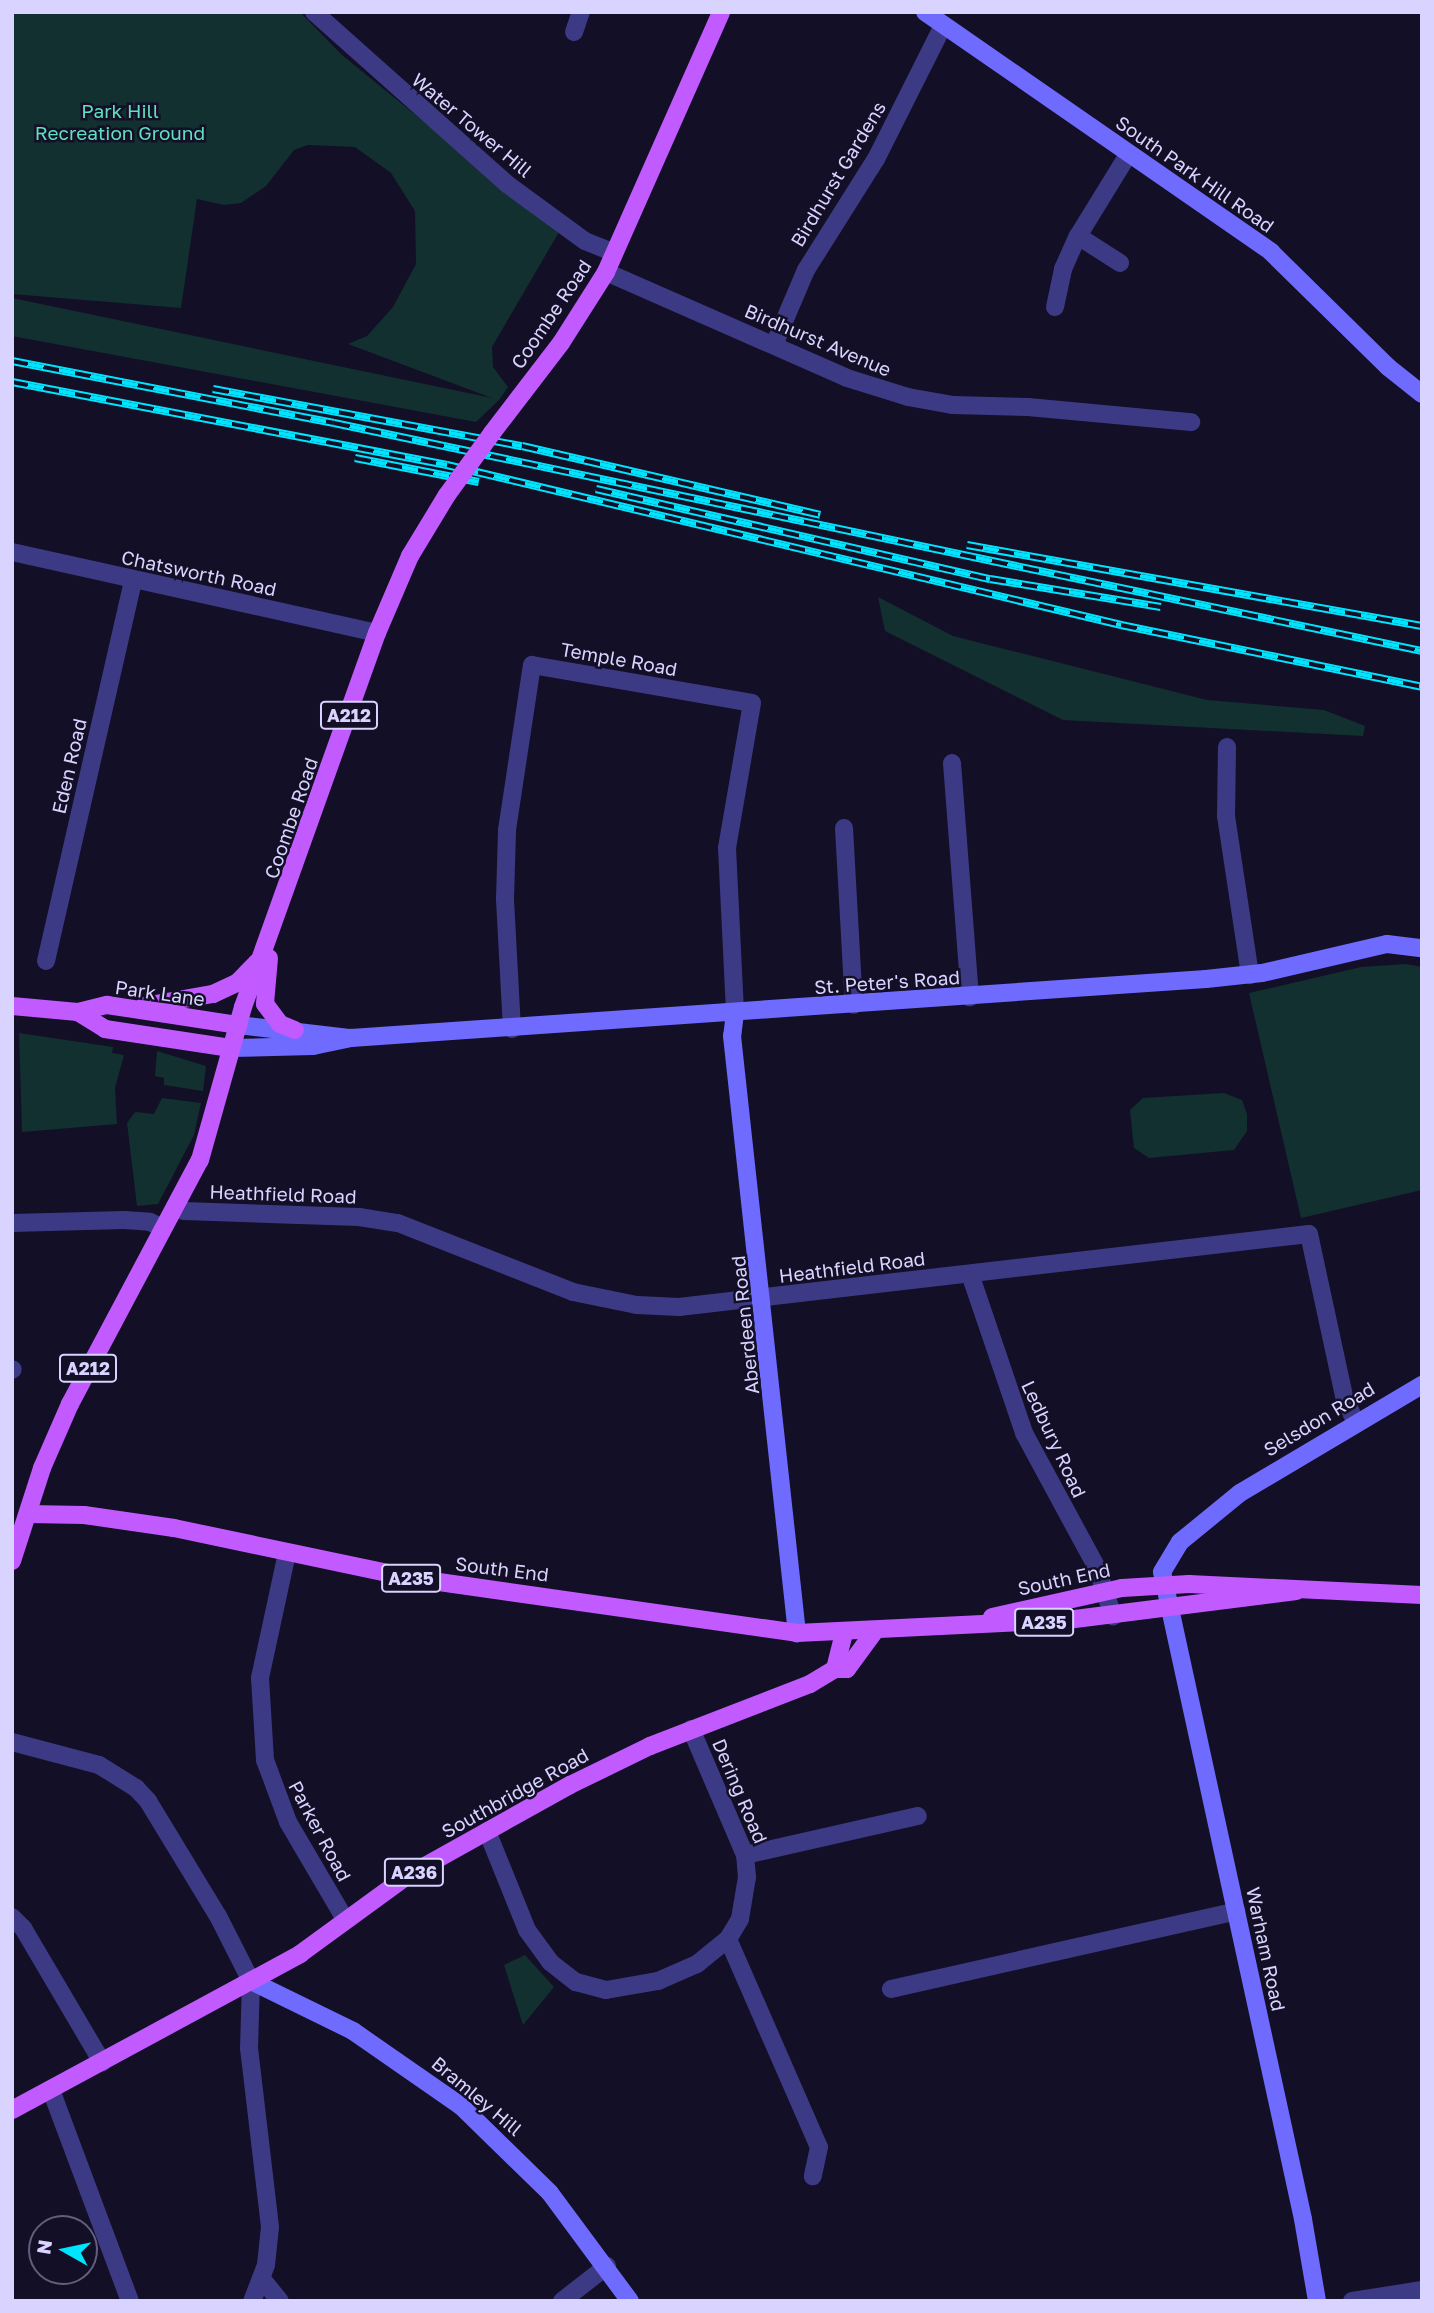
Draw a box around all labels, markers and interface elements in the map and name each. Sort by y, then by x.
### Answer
street label: Water Tower Hill [407,68,537,182]
street label: Birdhurst Gardens [786,97,890,251]
park label: Park Hill Recreation Ground [35,100,205,144]
street label: South Park Hill Road [1111,111,1279,237]
street label: Coombe Road [506,255,596,373]
street label: Birdhurst Avenue [741,299,895,381]
street label: Chatsworth Road [119,545,279,601]
street label: Temple Road [559,638,679,680]
road number: A212 [319,700,379,730]
street label: Eden Road [47,716,91,816]
street label: Coombe Road [260,754,322,882]
street label: St. Peter's Road [813,966,961,998]
street label: Park Lane [114,975,206,1011]
street label: Heathfield Road [209,1180,357,1208]
street label: Heathfield Road [778,1247,926,1287]
street label: Aberdeen Road [726,1255,764,1395]
road number: A212 [58,1353,118,1382]
street label: Ledbury Road [1017,1377,1091,1501]
street label: Selsdon Road [1259,1377,1379,1461]
street label: South End [454,1552,550,1586]
street label: South End [1016,1558,1112,1600]
road number: A235 [380,1563,442,1592]
road number: A235 [1012,1608,1076,1637]
street label: Dering Road [708,1735,772,1847]
street label: Southbridge Road [438,1743,592,1843]
street label: Parker Road [284,1777,356,1885]
road number: A236 [382,1858,446,1886]
street label: Warham Road [1242,1885,1290,2013]
street label: Bramley Hill [427,2052,527,2140]
north arrow [28,2215,98,2285]
text: N [31,2238,56,2256]

